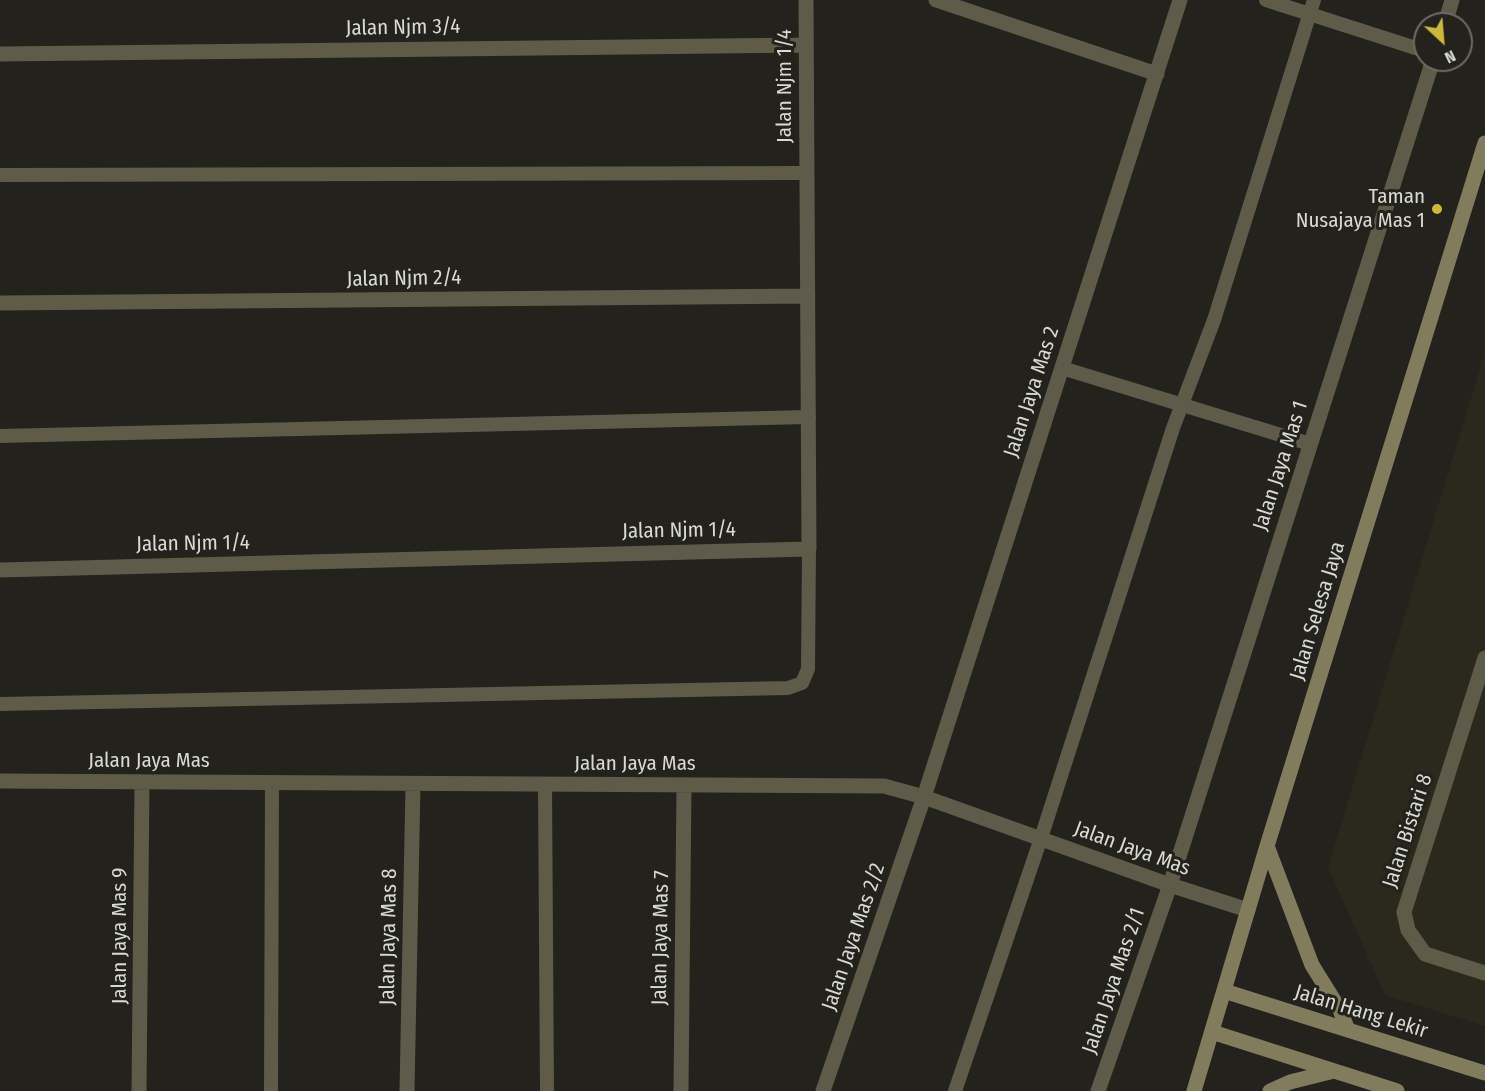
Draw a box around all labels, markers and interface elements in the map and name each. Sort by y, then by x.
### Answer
north arrow [1413,12,1473,72]
street label: Jalan Njm 3/4 [345,14,461,42]
street label: Jalan Njm 1/4 [772,29,798,143]
text: N [1442,46,1459,67]
place label: Taman Nusajaya Mas 1 [1296,184,1425,234]
marker: Taman Nusajaya Mas 1 [1430,202,1444,216]
street label: Jalan Njm 2/4 [346,265,462,293]
street label: Jalan Jaya Mas 2 [999,324,1065,460]
street label: Jalan Jaya Mas 1 [1248,398,1314,534]
street label: Jalan Njm 1/4 [622,517,736,545]
street label: Jalan Njm 1/4 [136,530,250,558]
street label: Jalan Selesa Jaya [1285,539,1351,683]
street label: Jalan Jaya Mas [88,748,210,774]
street label: Jalan Jaya Mas [574,751,696,777]
street label: Jalan Bistari 8 [1378,771,1438,891]
street label: Jalan Jaya Mas [1071,816,1193,882]
street label: Jalan Jaya Mas 2/2 [817,860,891,1014]
street label: Jalan Jaya Mas 9 [107,868,133,1004]
street label: Jalan Jaya Mas 8 [375,868,403,1006]
street label: Jalan Jaya Mas 7 [647,870,675,1006]
street label: Jalan Jaya Mas 2/1 [1077,905,1151,1057]
street label: Jalan Hang Lekir [1291,980,1431,1044]

